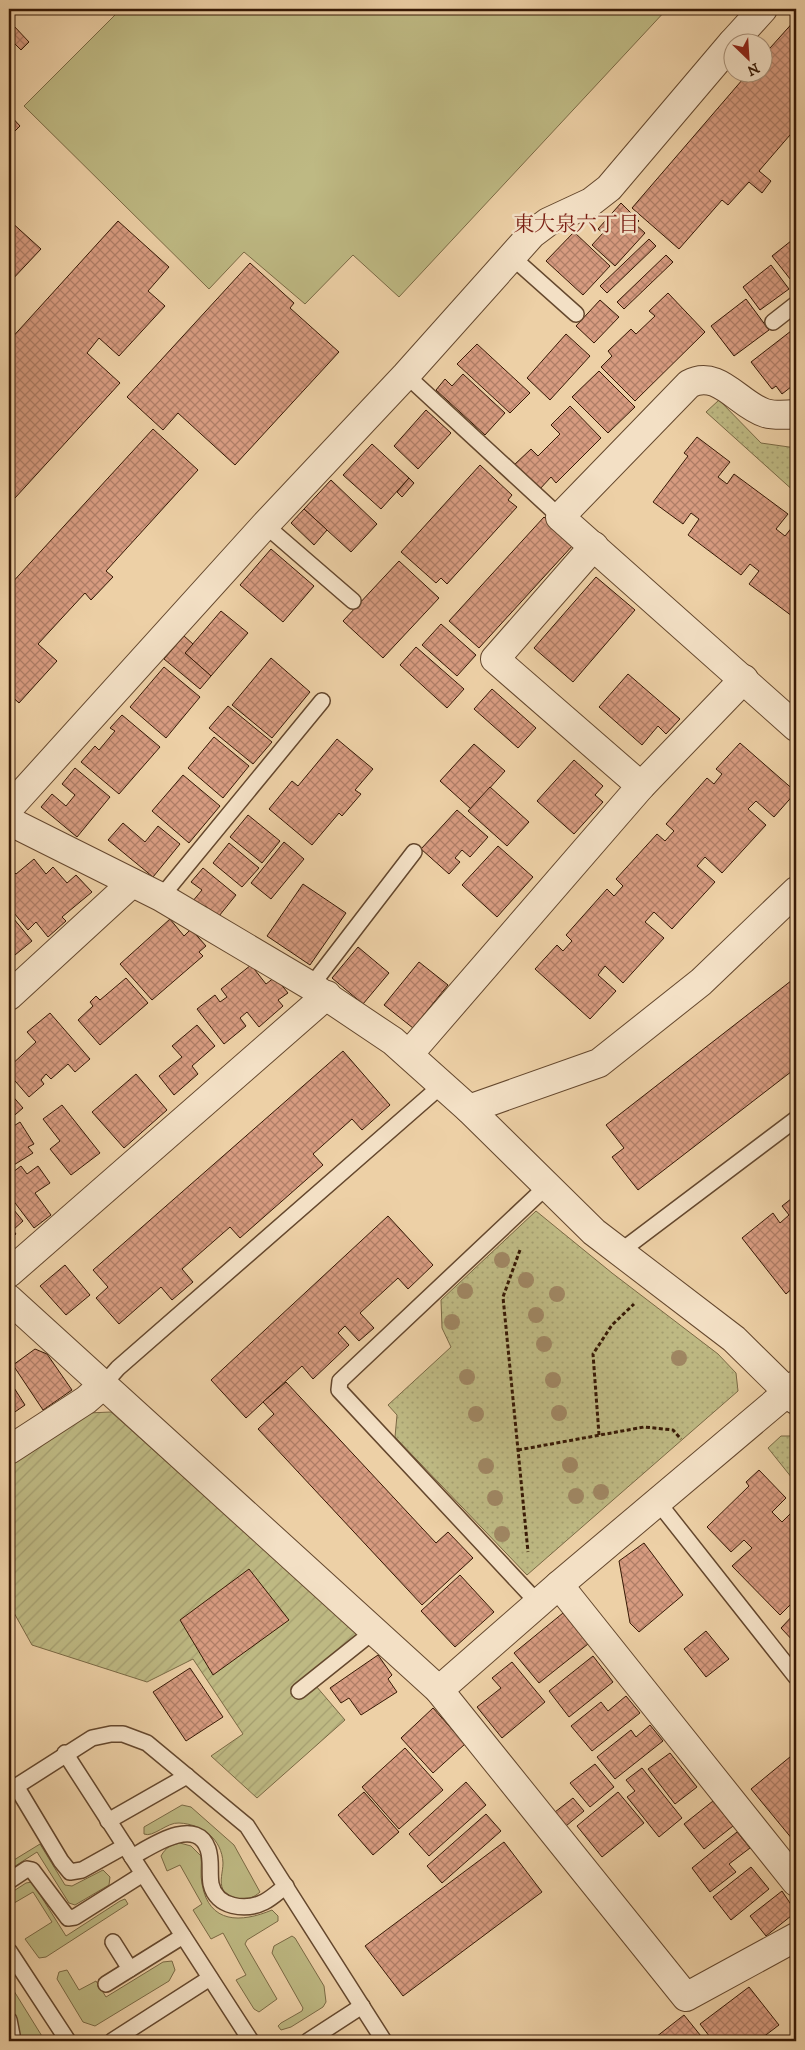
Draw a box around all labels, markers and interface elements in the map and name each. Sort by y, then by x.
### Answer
north arrow [722,32,772,82]
text: N [744,58,762,80]
district label: 東大泉六丁目 [513,212,639,238]

